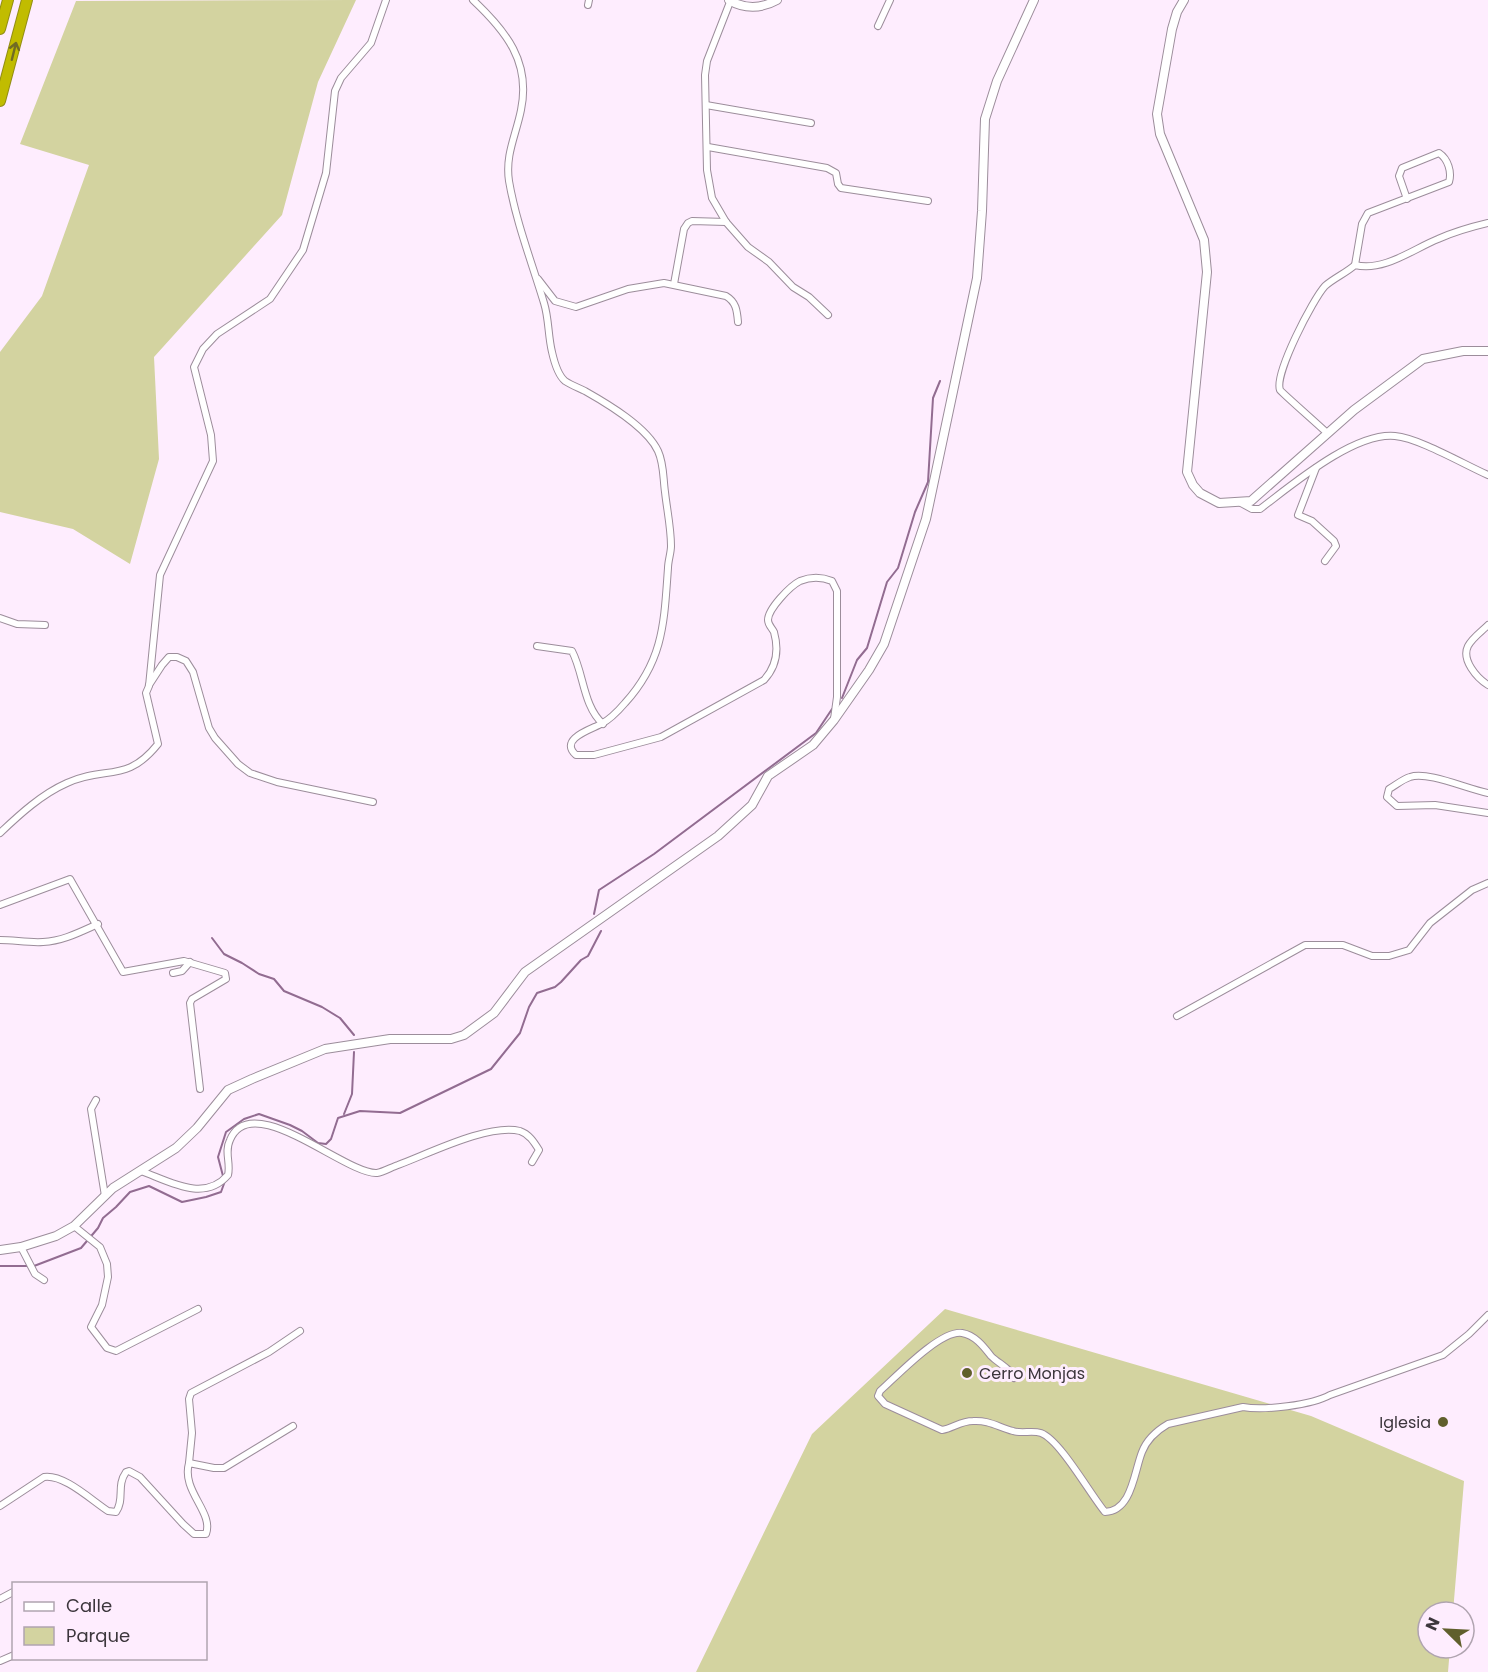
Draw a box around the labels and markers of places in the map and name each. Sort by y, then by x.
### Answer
place label: Cerro Monjas [979,1362,1085,1385]
marker: Cerro Monjas [960,1366,974,1380]
place label: Iglesia [1379,1411,1431,1434]
marker: Iglesia [1436,1415,1450,1429]

